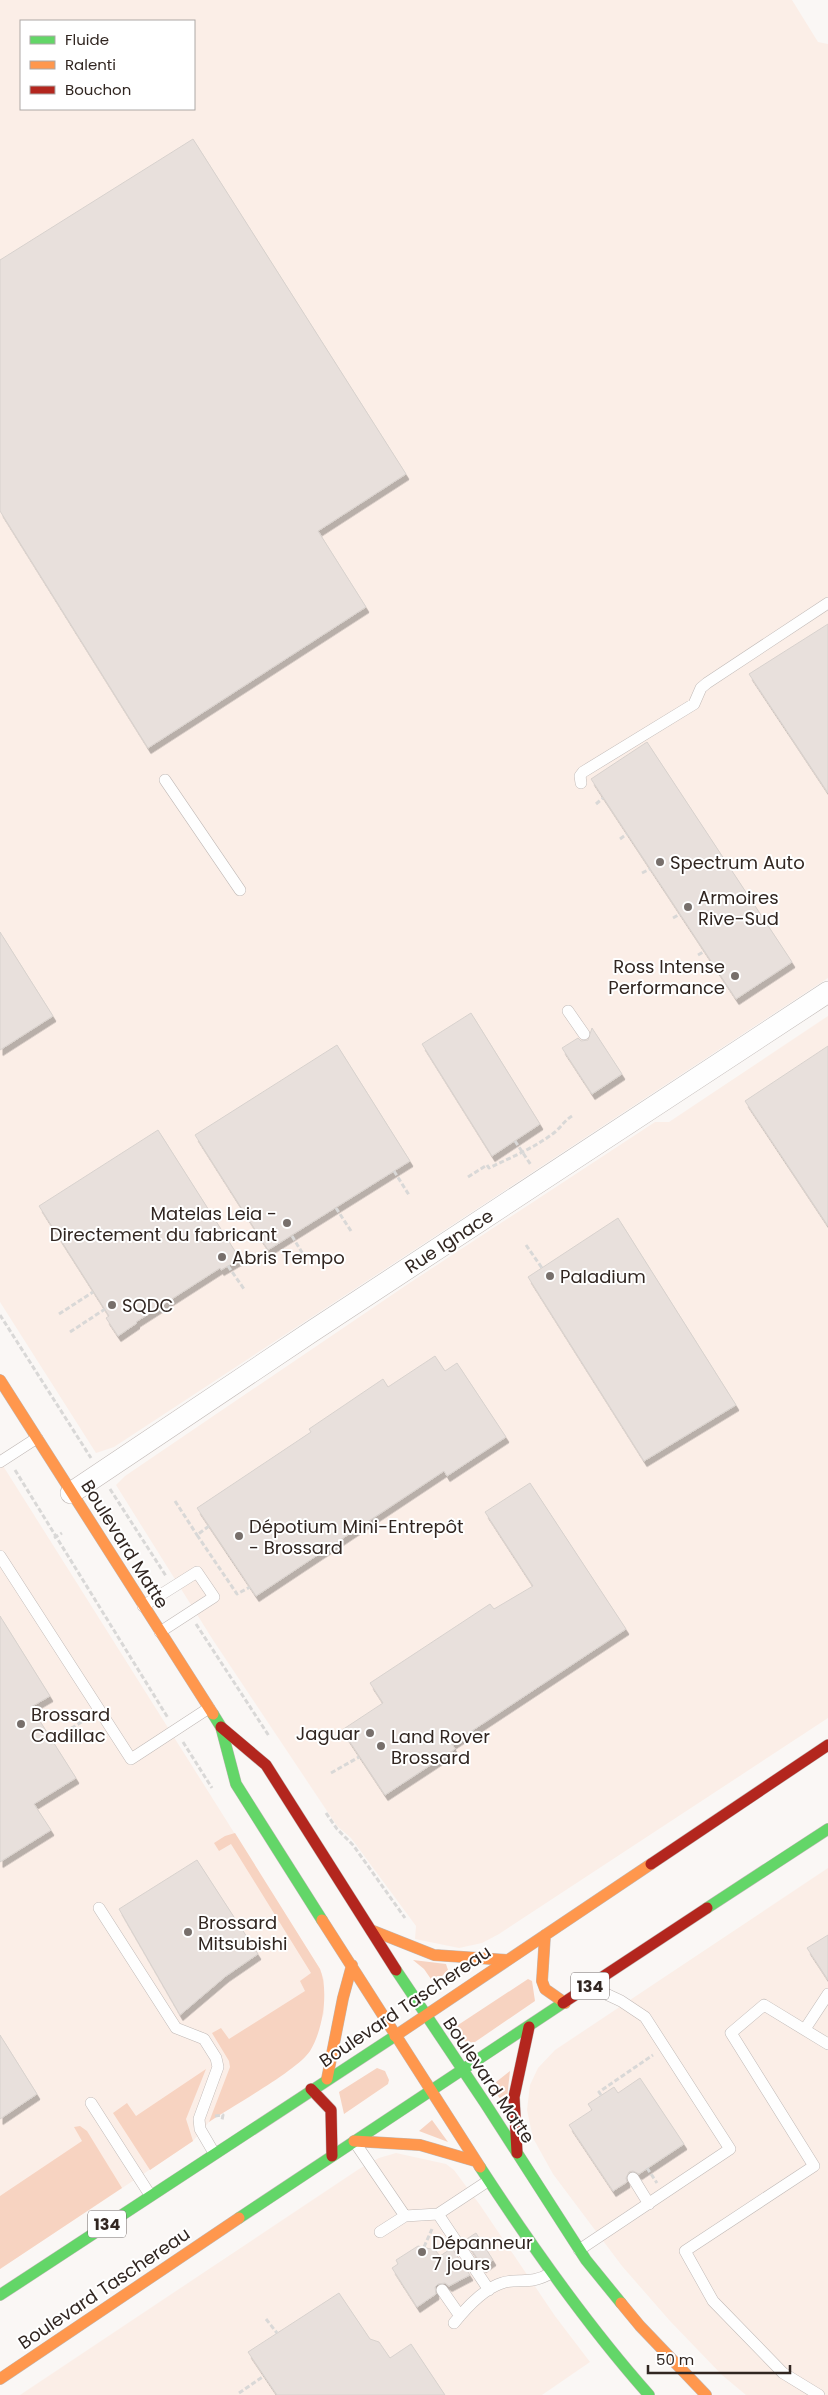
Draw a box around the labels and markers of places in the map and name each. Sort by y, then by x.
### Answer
place label: Spectrum Auto [670,850,805,875]
marker: Spectrum Auto [654,856,666,868]
place label: Armoires Rive-Sud [698,885,779,931]
marker: Armoires Rive-Sud [682,901,694,913]
place label: Ross Intense Performance [608,954,725,1000]
marker: Ross Intense Performance [729,970,741,982]
place label: Matelas Leia - Directement du fabricant [50,1201,277,1247]
marker: Matelas Leia - Directement du fabricant [281,1217,293,1229]
place label: Abris Tempo [232,1245,345,1270]
marker: Abris Tempo [216,1251,228,1263]
place label: Paladium [560,1264,646,1289]
marker: Paladium [544,1270,556,1282]
place label: SQDC [122,1293,173,1318]
marker: SQDC [106,1299,118,1311]
place label: Dépotium Mini-Entrepôt - Brossard [249,1514,464,1560]
marker: Dépotium Mini-Entrepôt - Brossard [233,1530,245,1542]
place label: Brossard Cadillac [31,1702,110,1748]
marker: Brossard Cadillac [15,1718,27,1730]
place label: Jaguar [296,1721,360,1746]
place label: Land Rover Brossard [391,1724,490,1770]
marker: Jaguar [364,1727,376,1739]
marker: Land Rover Brossard [375,1740,387,1752]
place label: Brossard Mitsubishi [198,1910,287,1956]
marker: Brossard Mitsubishi [182,1926,194,1938]
place label: Dépanneur 7 jours [432,2230,533,2276]
marker: Dépanneur 7 jours [416,2246,428,2258]

